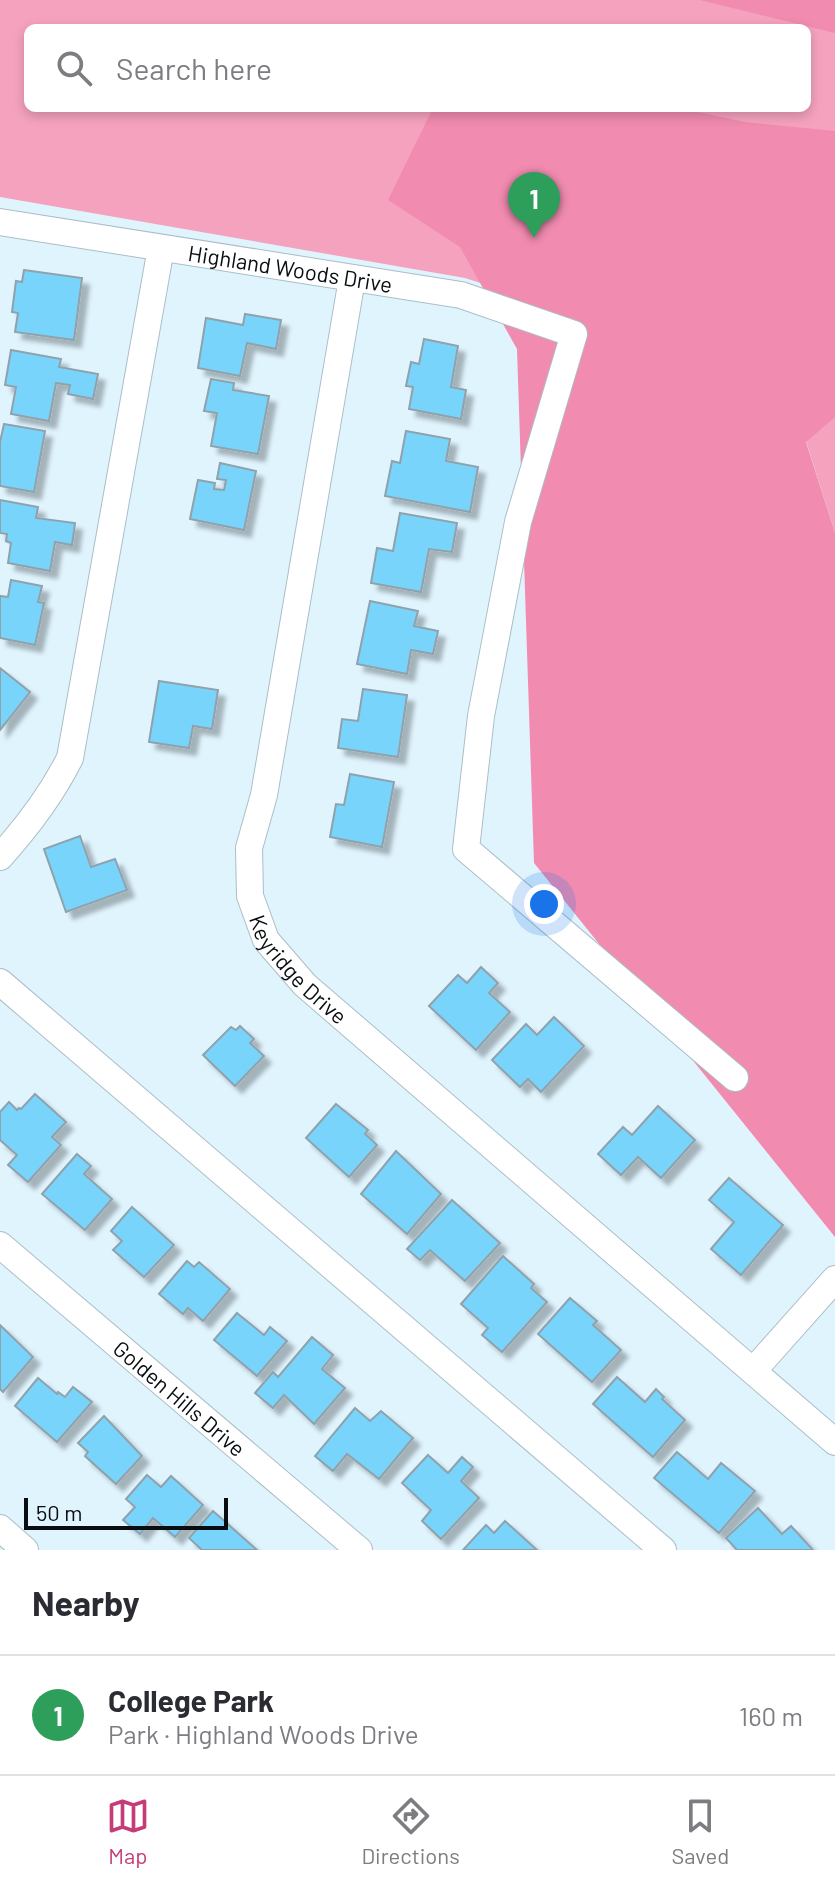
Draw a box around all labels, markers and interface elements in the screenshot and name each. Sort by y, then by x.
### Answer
search box [24,24,811,112]
icon: search [52,46,96,90]
text: Search here [116,50,272,86]
pin: 1 [508,172,560,238]
street label: Highland Woods Drive [186,239,394,297]
your location [524,884,564,924]
street label: Keyridge Drive [245,911,353,1029]
street label: Golden Hills Drive [109,1335,251,1461]
scale bar [24,1494,228,1530]
text: 50 m [36,1499,82,1525]
text: Nearby [32,1582,140,1623]
text: College Park [108,1682,274,1718]
text: 1 [53,1700,63,1731]
text: 160 m [739,1700,803,1731]
text: Park · Highland Woods Drive [108,1718,419,1749]
tab: Map [106,1794,150,1868]
tab: Directions [361,1794,460,1868]
tab: Saved [671,1794,729,1868]

